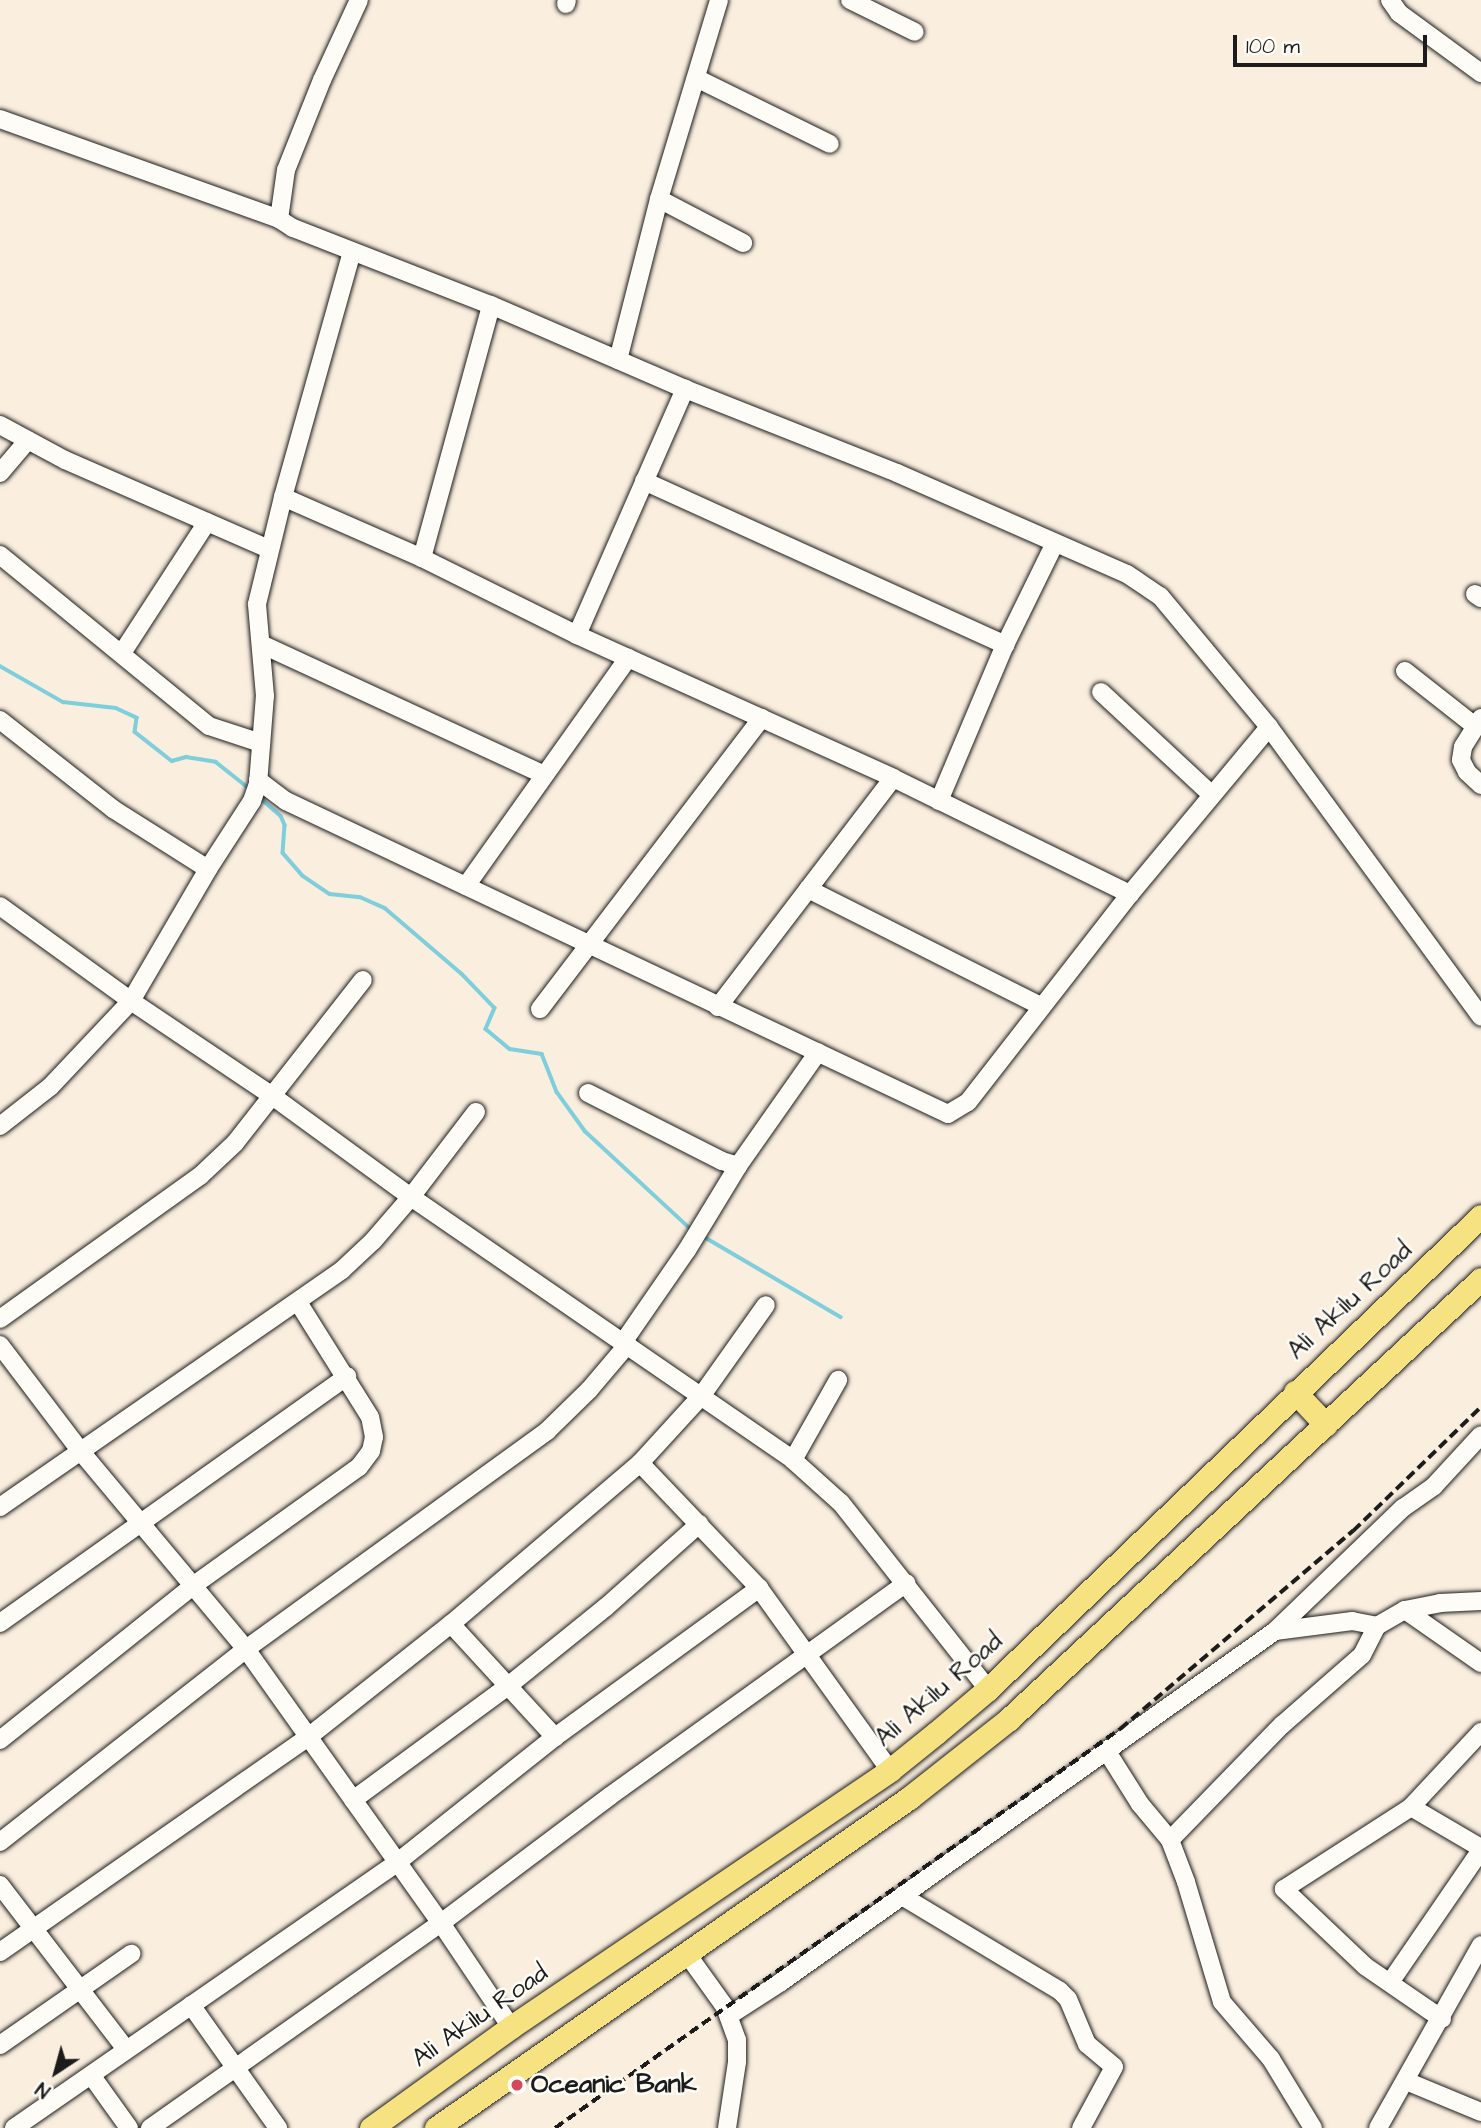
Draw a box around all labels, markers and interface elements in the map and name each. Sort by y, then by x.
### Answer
scale bar [1236,21,1430,65]
text: 100 m [1246,32,1300,61]
street label: Ali Akilu Road [1281,1235,1419,1367]
street label: Ali Akilu Road [869,1626,1009,1754]
street label: Ali Akilu Road [406,1958,554,2074]
north arrow [21,2037,91,2107]
place label: Oceanic Bank [531,2069,697,2101]
text: N [31,2075,56,2104]
marker: Oceanic Bank [509,2077,525,2093]

